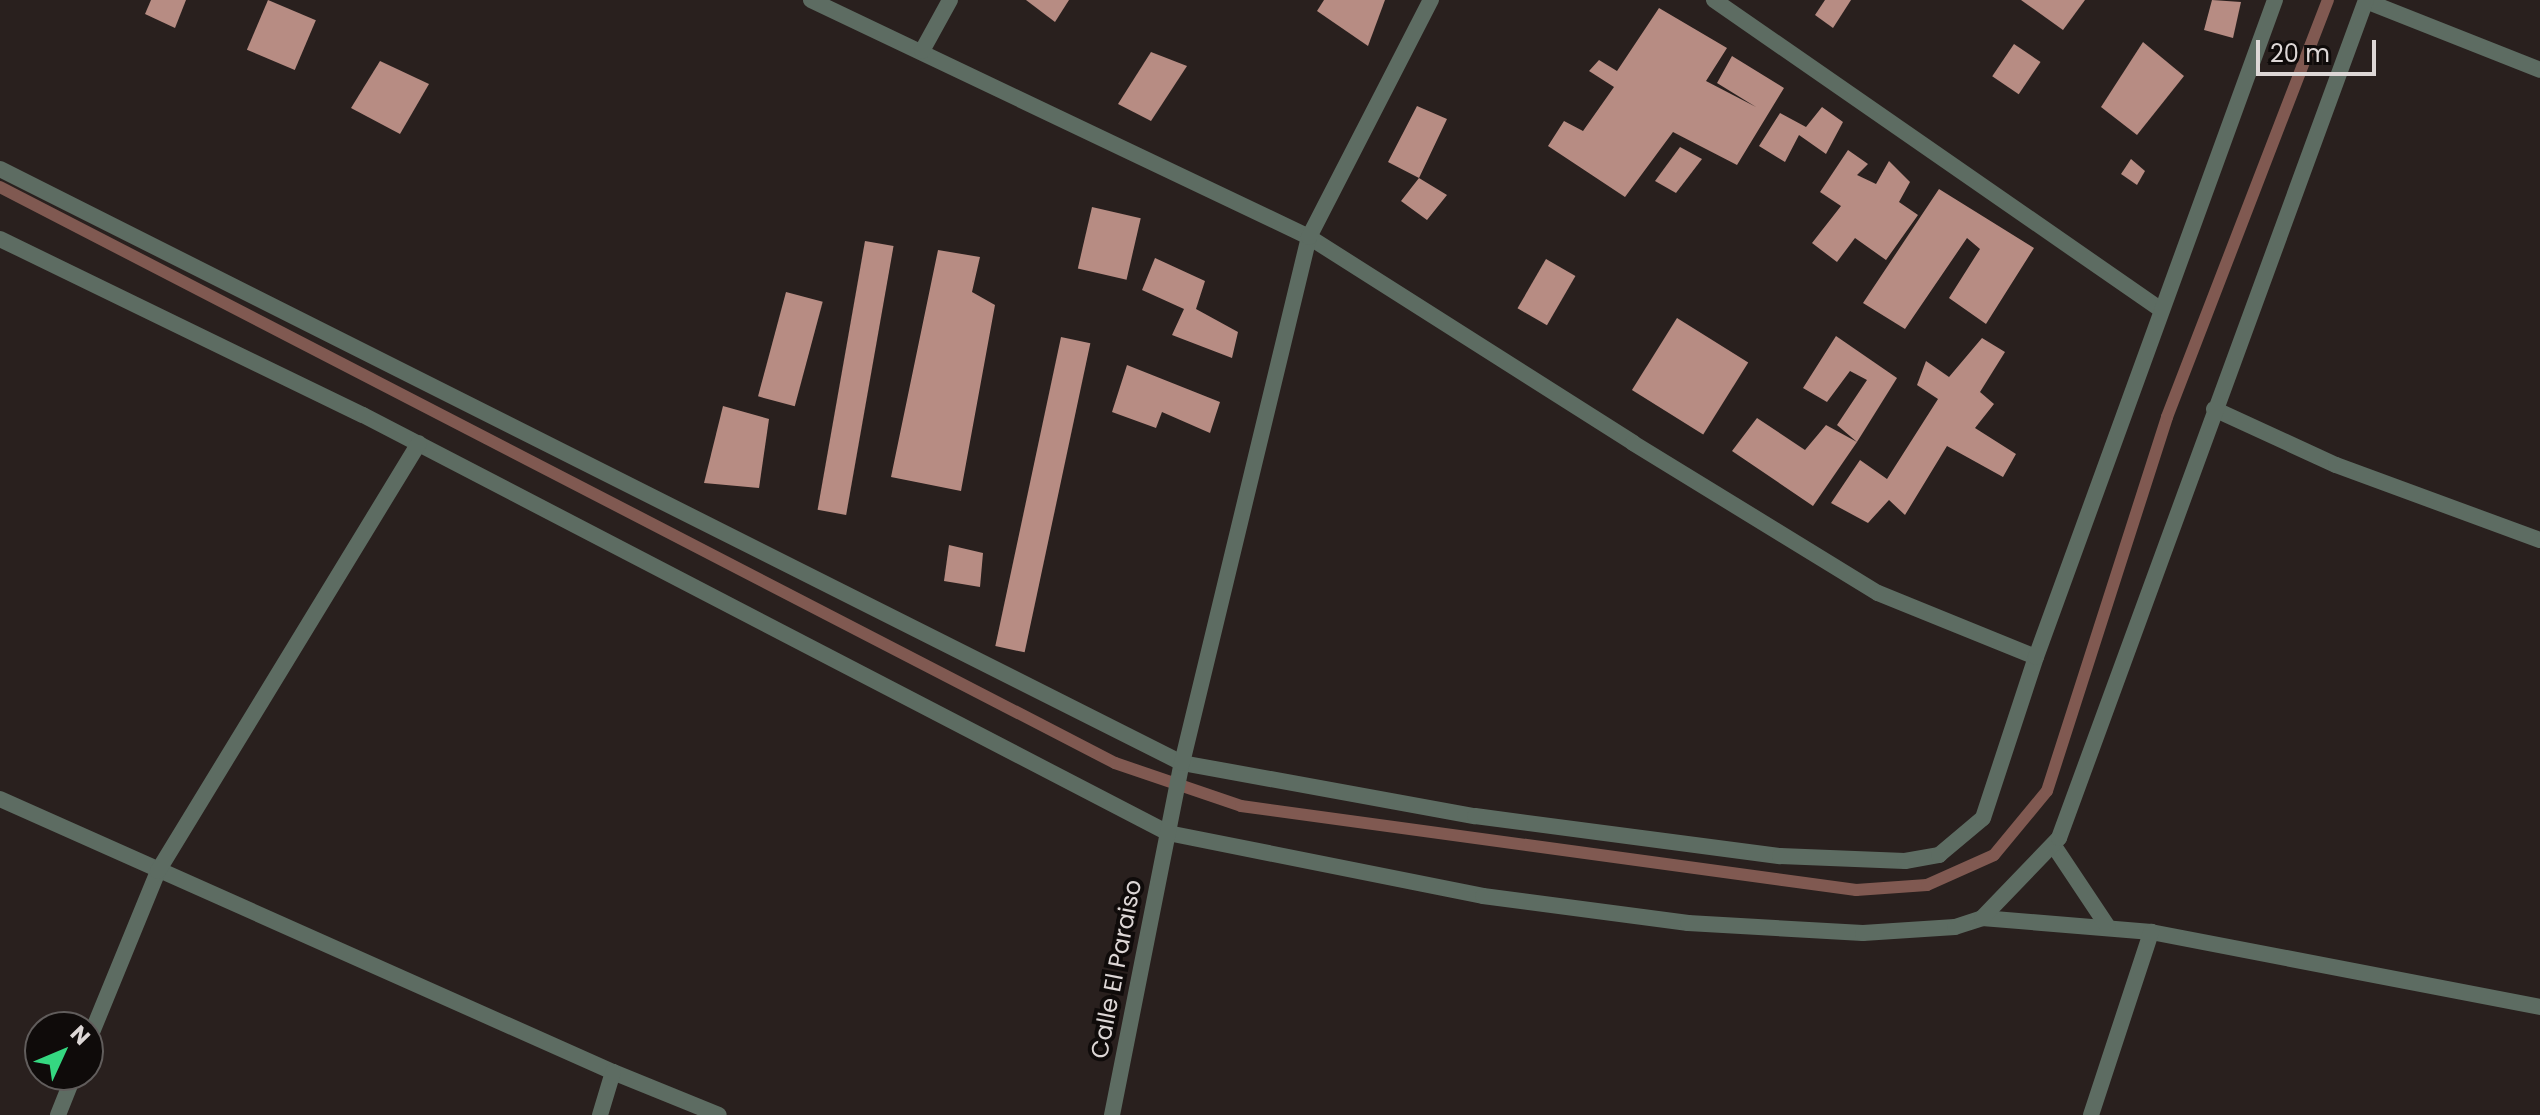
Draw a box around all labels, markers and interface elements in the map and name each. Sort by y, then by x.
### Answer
scale bar [2260,24,2380,74]
text: 20 m [2270,37,2330,70]
street label: Calle El Paraiso [1085,877,1147,1061]
north arrow [24,1011,104,1091]
text: N [63,1019,97,1052]

